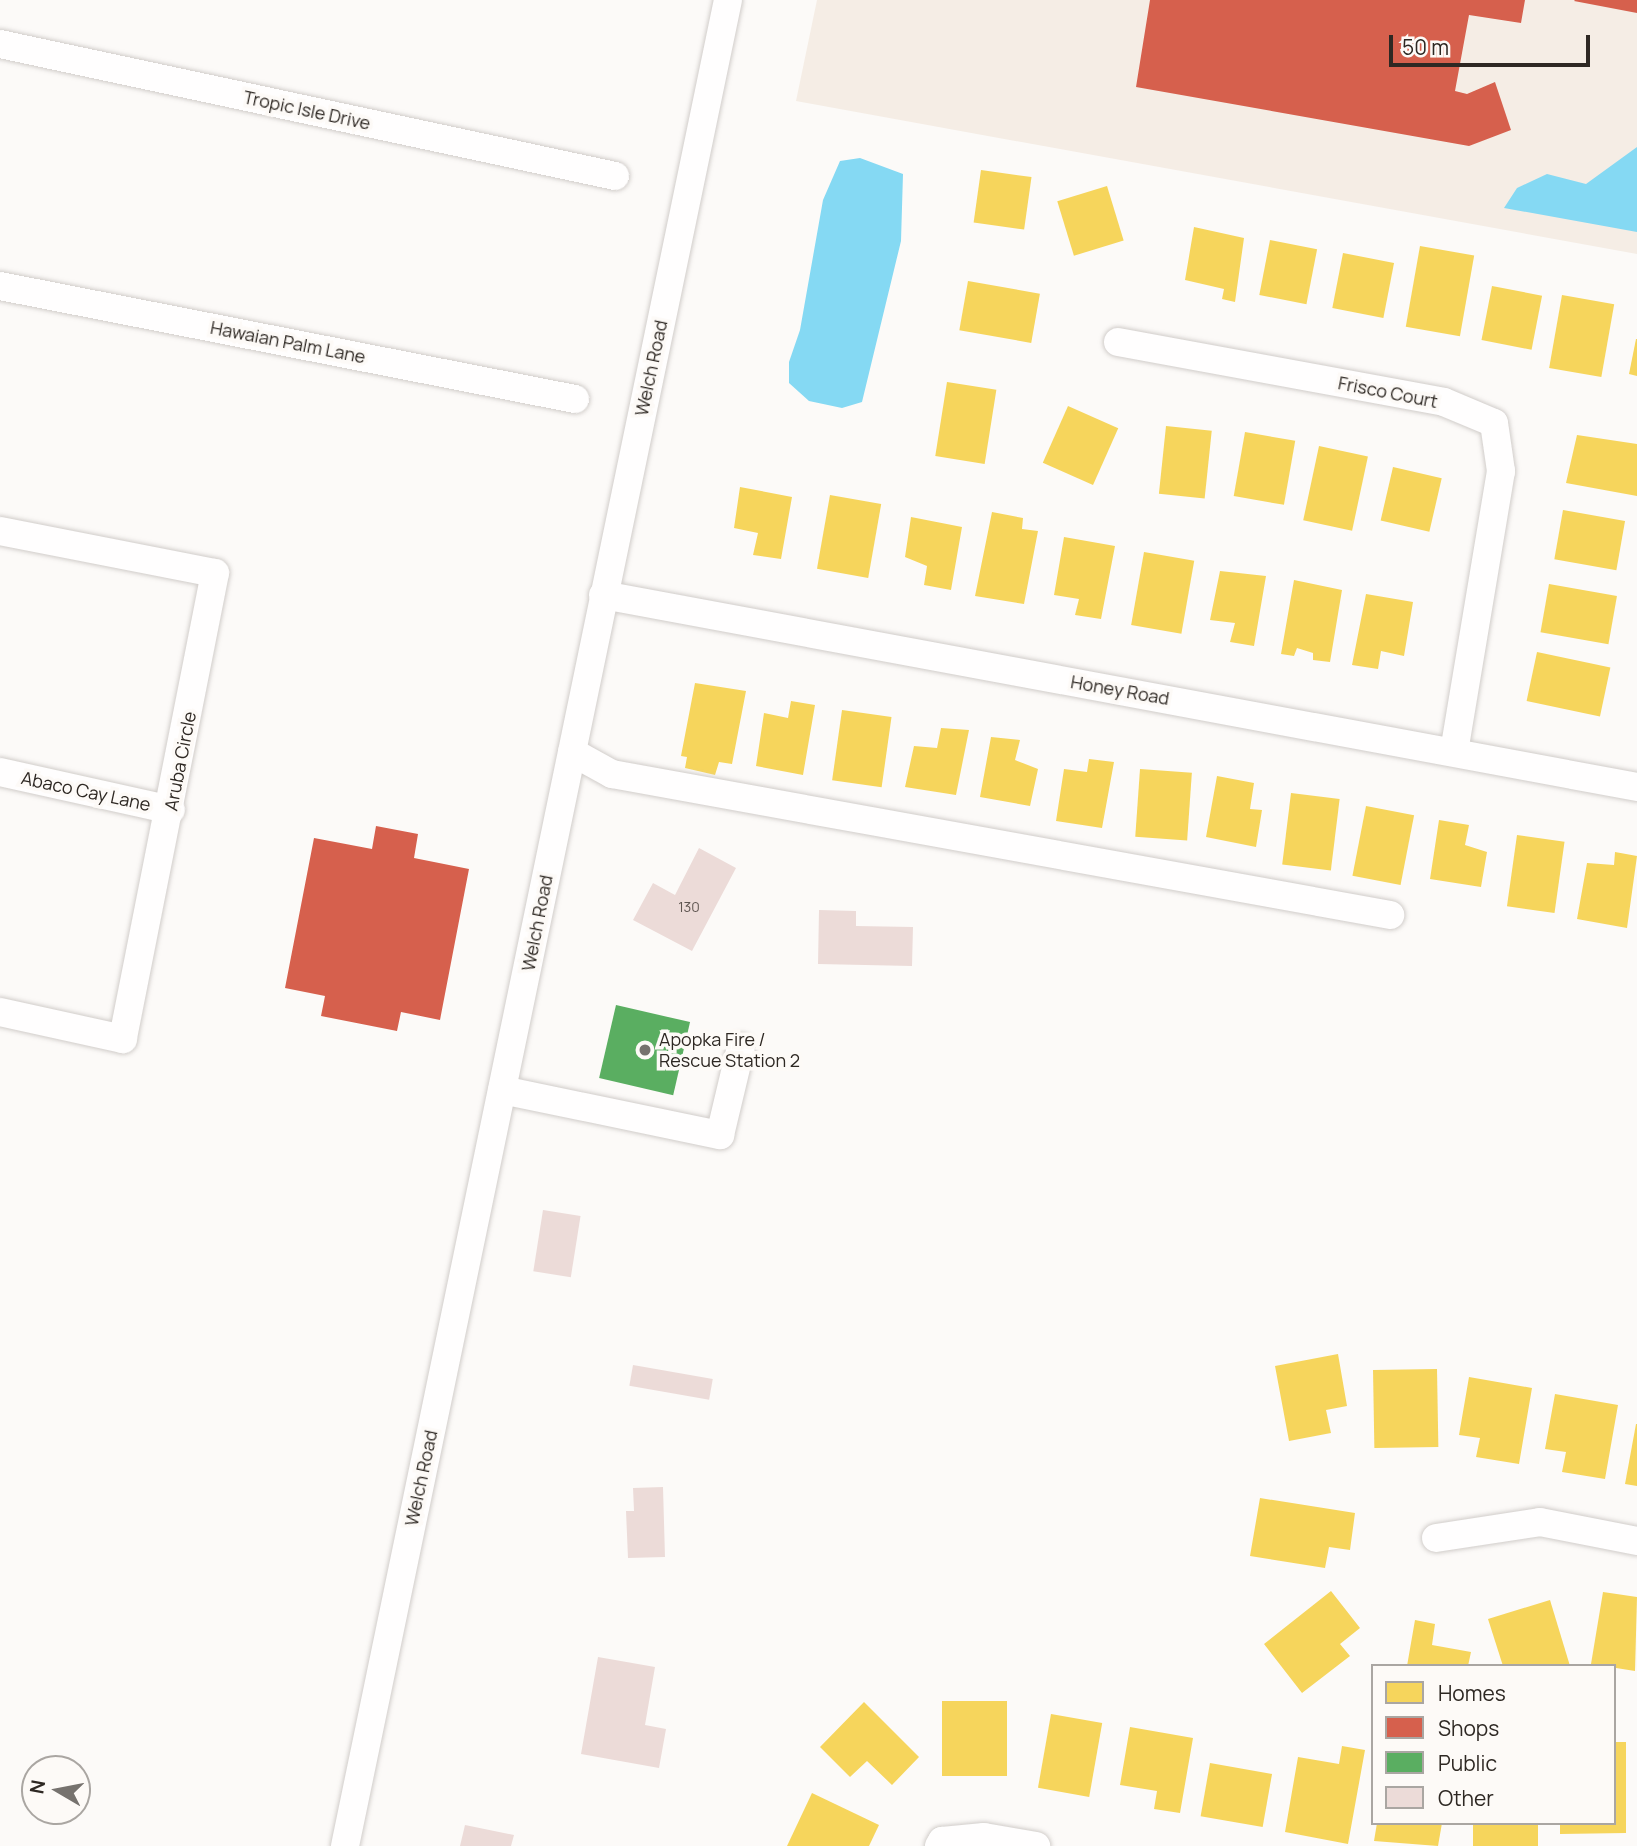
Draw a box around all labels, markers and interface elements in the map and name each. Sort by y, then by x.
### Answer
scale bar [1392,21,1593,65]
text: 50 m [1402,33,1449,61]
street label: Tropic Isle Drive [242,86,372,134]
street label: Hawaian Palm Lane [209,316,367,368]
street label: Welch Road [630,318,672,418]
street label: Frisco Court [1336,372,1440,412]
street label: Honey Road [1069,671,1171,709]
street label: Aruba Circle [160,710,200,812]
street label: Abaco Cay Lane [19,767,153,815]
street label: Welch Road [517,873,557,973]
house number: 130 [678,899,700,915]
place label: Apopka Fire / Rescue Station 2 [659,1029,800,1072]
marker: Apopka Fire / Rescue Station 2 [637,1042,653,1058]
street label: Welch Road [400,1428,442,1528]
legend [1371,1664,1616,1825]
text: Homes [1438,1679,1506,1707]
text: Shops [1438,1714,1499,1742]
text: Public [1438,1749,1497,1777]
north arrow [21,1755,91,1825]
text: N [23,1778,51,1796]
text: Other [1438,1784,1494,1812]

